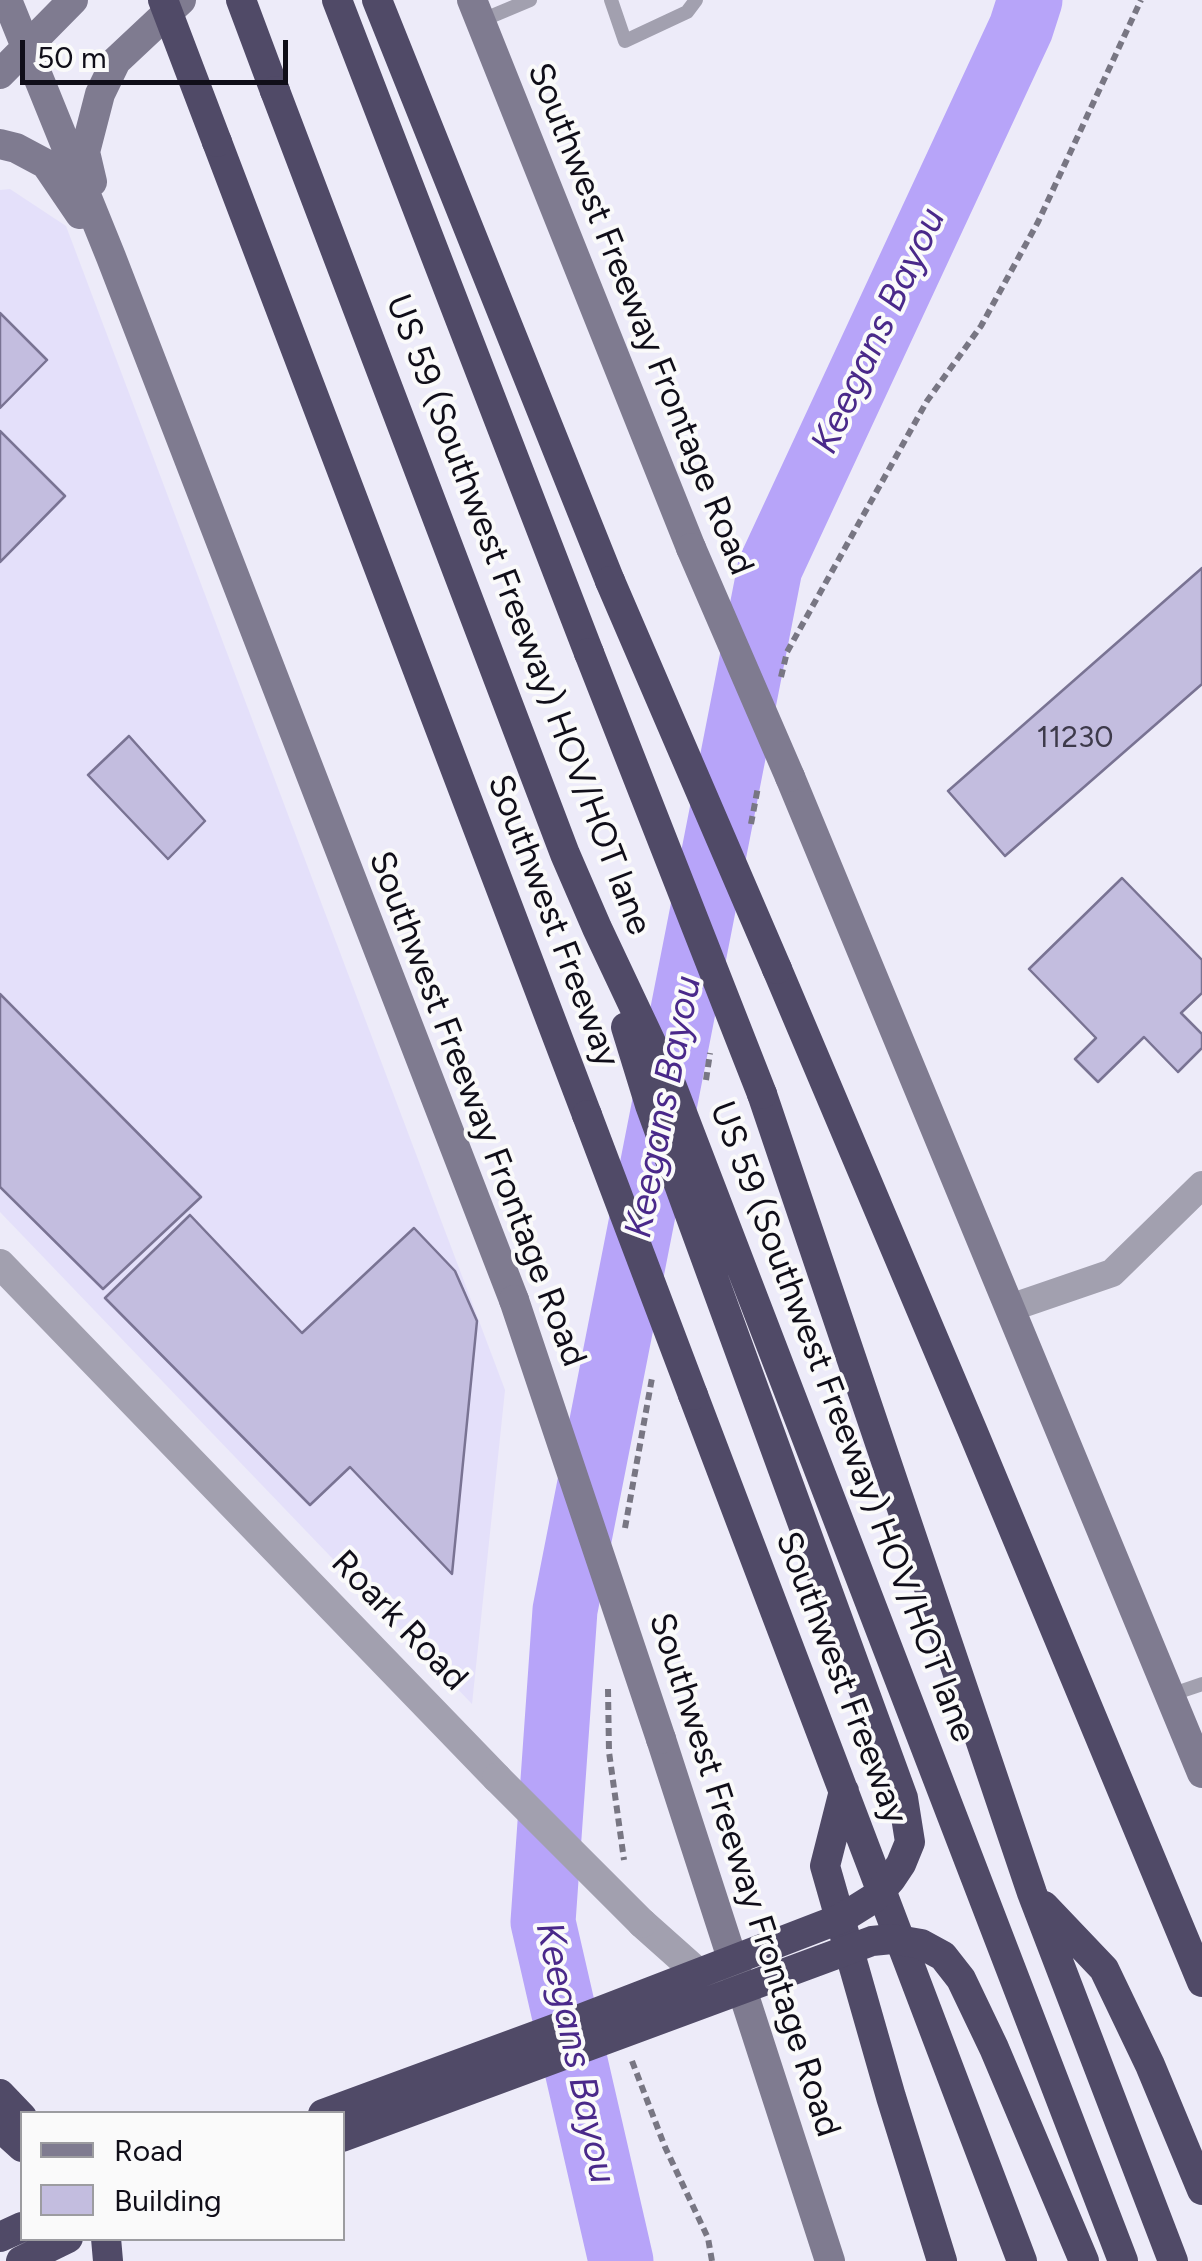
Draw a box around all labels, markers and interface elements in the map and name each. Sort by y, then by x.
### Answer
scale bar [25,20,292,82]
text: 50 m [37,39,106,76]
street label: Southwest Freeway Frontage Road [518,57,762,581]
water label: Keegans Bayou [802,201,956,461]
street label: US 59 (Southwest Freeway) HOV/HOT lane [376,289,660,941]
house number: 11230 [1036,720,1114,756]
street label: Southwest Freeway [478,769,628,1073]
street label: Southwest Freeway Frontage Road [359,846,595,1372]
water label: Keegans Bayou [616,972,712,1242]
street label: US 59 (Southwest Freeway) HOV/HOT lane [700,1096,984,1748]
street label: Southwest Freeway [766,1526,916,1830]
street label: Roark Road [322,1542,476,1700]
street label: Southwest Freeway Frontage Road [639,1608,849,2142]
water label: Keegans Bayou [525,1918,625,2188]
legend [20,2111,345,2241]
text: Road [114,2132,183,2169]
text: Building [114,2182,222,2219]

